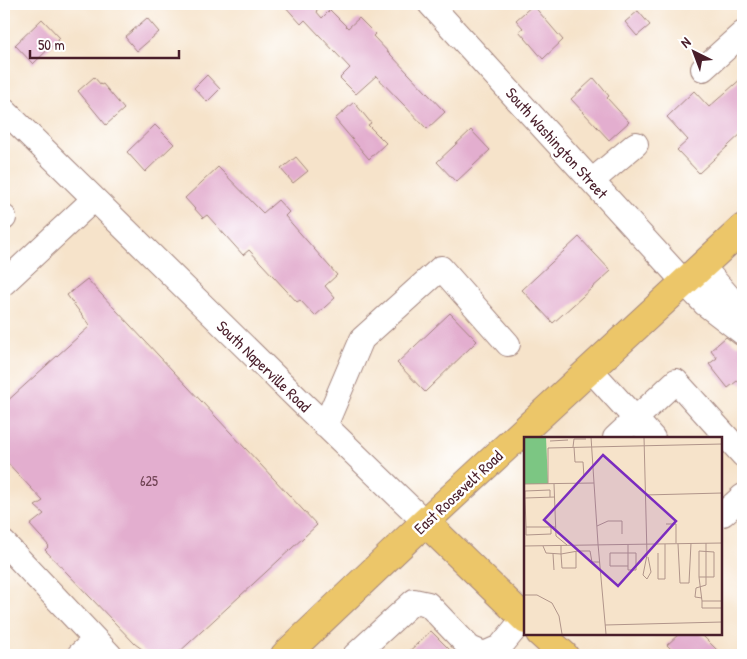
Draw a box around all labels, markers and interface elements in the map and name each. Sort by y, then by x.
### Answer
scale bar [30,28,179,60]
north arrow [670,28,720,78]
text: N [676,32,694,52]
text: 50 m [38,34,65,55]
street label: South Washington Street [501,82,613,204]
street label: South Naperville Road [212,315,316,417]
inset map [524,437,722,634]
street label: East Roosevelt Road [409,445,507,539]
house number: 625 [140,471,158,490]

